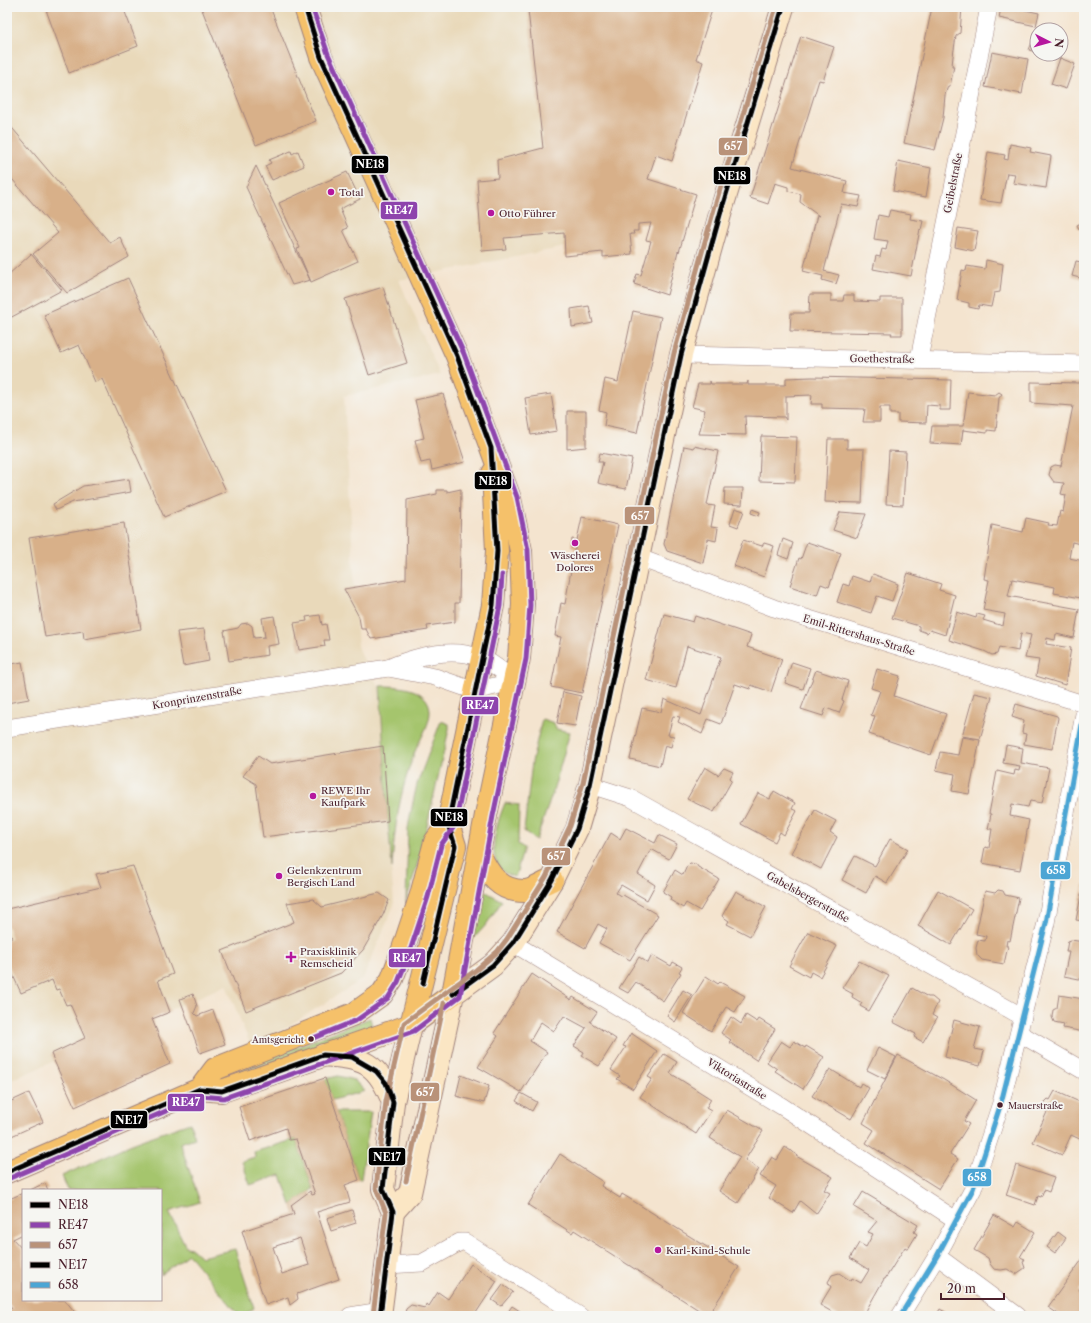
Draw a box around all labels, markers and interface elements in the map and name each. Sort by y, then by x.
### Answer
north arrow [1029,22,1069,62]
text: N [1051,38,1066,49]
line badge: 657 [718,137,748,156]
text: 657 [724,139,742,153]
street label: Geibelstraße [941,151,965,214]
line badge: NE18 [351,155,389,174]
text: NE18 [355,157,385,171]
line badge: NE18 [713,166,751,185]
text: NE18 [717,169,747,183]
place label: Total [339,186,363,199]
marker: Total [326,187,336,197]
line badge: RE47 [380,201,418,220]
text: RE47 [385,203,414,217]
place label: Otto Führer [499,207,557,220]
marker: Otto Führer [486,208,496,218]
street label: Goethestraße [849,352,915,366]
line badge: NE18 [474,471,512,490]
text: NE18 [478,474,508,488]
line badge: 657 [624,506,655,525]
text: 657 [631,509,649,523]
marker: Wäscherei Dolores [570,538,580,548]
place label: Wäscherei Dolores [549,549,600,574]
street label: Emil-Rittershaus-Straße [801,612,917,658]
street label: Kronprinzenstraße [151,684,243,712]
line badge: RE47 [461,696,499,715]
text: RE47 [466,698,495,712]
place label: REWE Ihr Kaufpark [321,784,371,809]
marker: REWE Ihr Kaufpark [308,791,318,801]
line badge: NE18 [430,808,468,827]
text: NE18 [434,810,464,824]
line badge: 657 [541,847,571,866]
text: 657 [547,849,565,863]
line badge: 658 [1040,861,1071,880]
text: 658 [1046,863,1066,877]
place label: Gelenkzentrum Bergisch Land [287,864,362,889]
street label: Gabelsbergerstraße [764,869,852,925]
marker: Gelenkzentrum Bergisch Land [274,871,284,881]
place label: Praxisklinik Remscheid [300,945,357,970]
line badge: RE47 [388,948,426,968]
marker: Praxisklinik Remscheid [285,951,297,963]
text: RE47 [393,951,422,965]
place label: Amtsgericht [251,1034,305,1045]
marker: Amtsgericht [306,1034,316,1044]
street label: Viktoriastraße [704,1055,770,1103]
line badge: 657 [410,1082,440,1102]
text: 657 [416,1085,434,1099]
line badge: RE47 [167,1093,205,1112]
text: RE47 [172,1095,201,1109]
marker: Mauerstraße [995,1100,1005,1110]
place label: Mauerstraße [1008,1100,1063,1111]
line badge: NE17 [110,1110,148,1129]
text: NE17 [115,1113,143,1127]
line badge: NE17 [368,1147,406,1166]
text: NE17 [373,1150,401,1164]
line badge: 658 [962,1168,992,1187]
text: 658 [967,1170,987,1184]
legend [22,1189,162,1301]
text: NE18 [58,1197,88,1212]
text: RE47 [58,1217,88,1232]
text: 657 [58,1237,78,1252]
place label: Karl-Kind-Schule [666,1244,751,1257]
marker: Karl-Kind-Schule [653,1245,663,1255]
text: NE17 [58,1257,87,1272]
scale bar [941,1275,1004,1301]
text: 658 [58,1277,79,1292]
text: 20 m [947,1281,976,1296]

